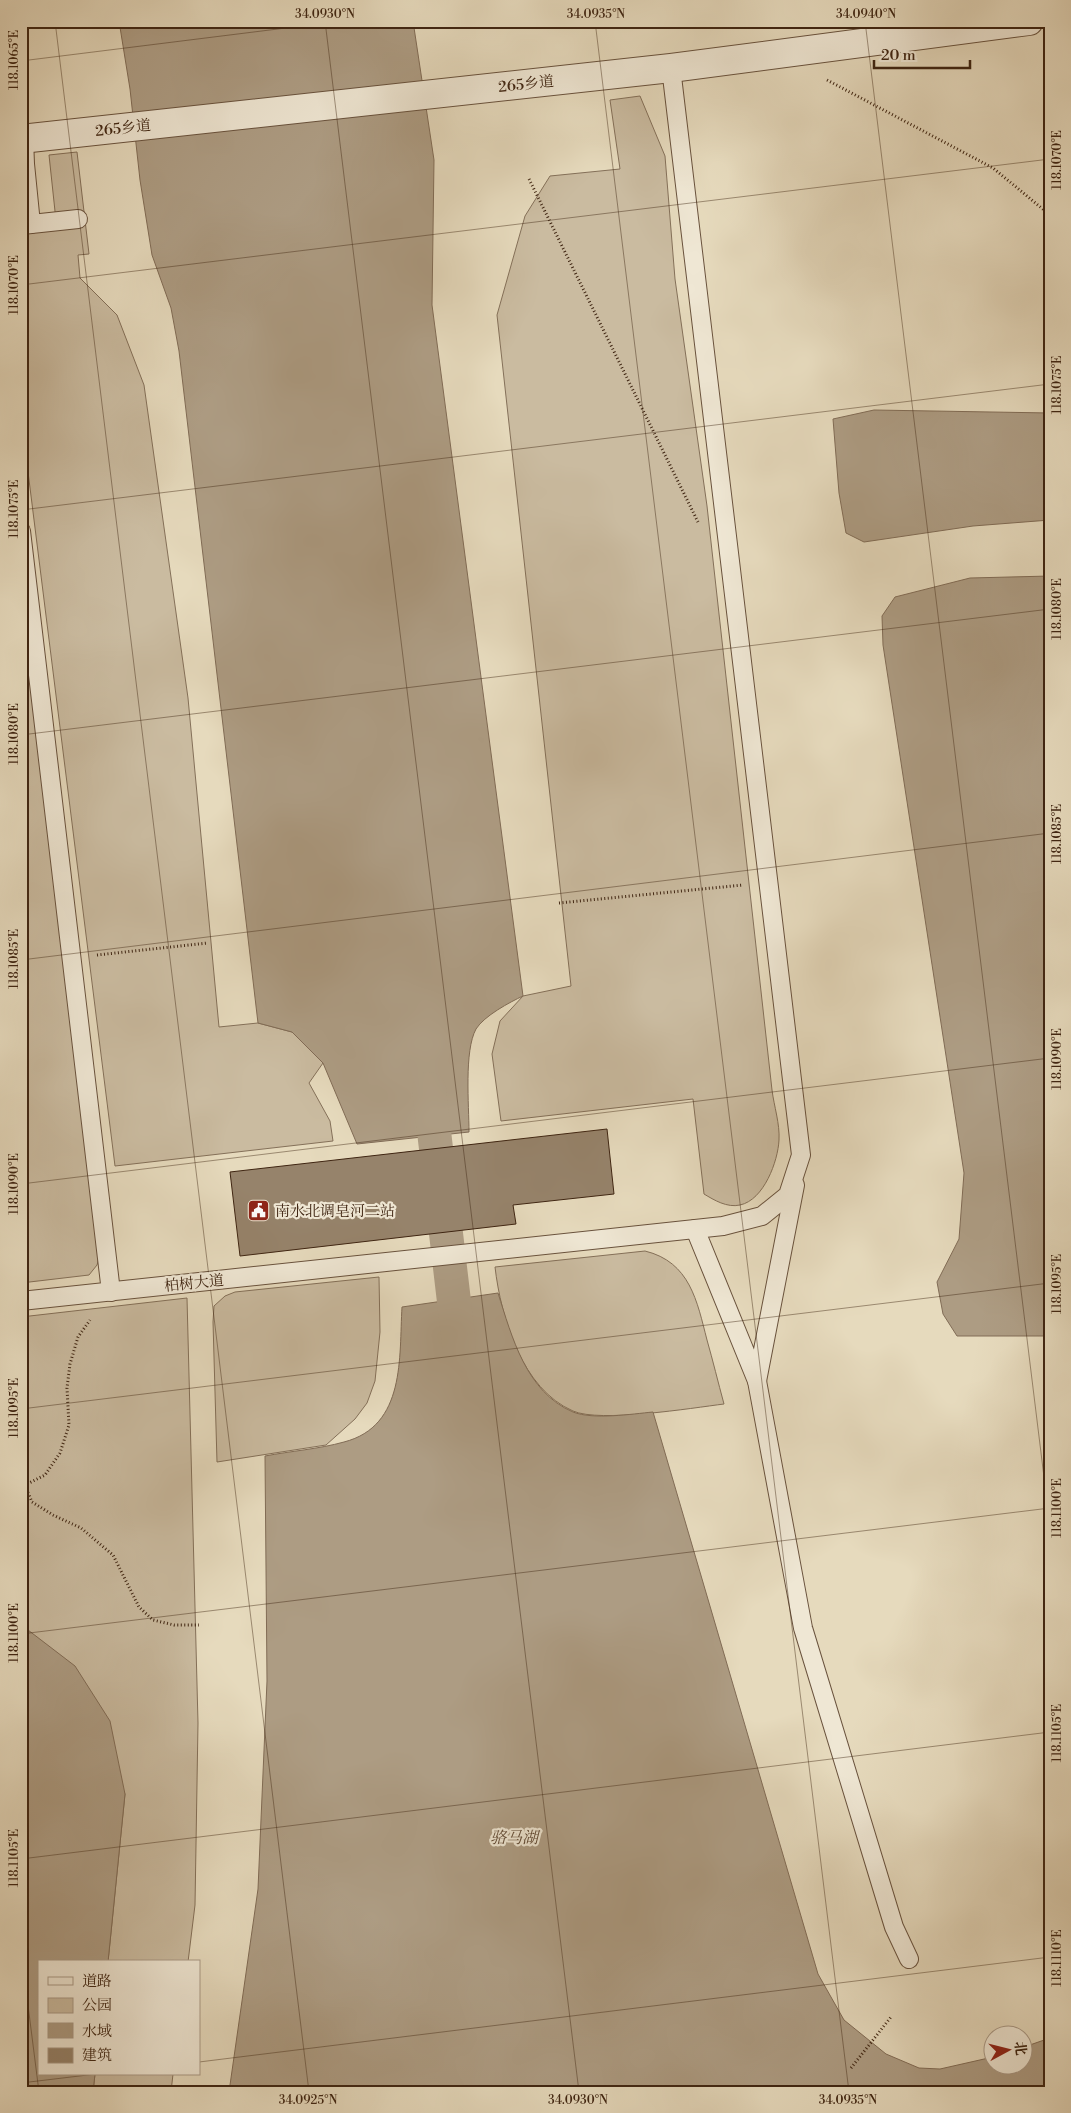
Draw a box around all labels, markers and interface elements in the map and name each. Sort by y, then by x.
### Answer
text: 34.0930°N [295,7,355,22]
text: 34.0935°N [567,7,625,22]
text: 34.0940°N [836,7,896,22]
text: 118.1065°E [7,30,22,90]
scale bar [874,38,970,70]
text: 20 m [881,46,916,65]
street label: 265乡道 [497,72,555,97]
street label: 265乡道 [94,116,152,141]
text: 118.1070°E [1050,130,1065,190]
text: 118.1070°E [7,255,22,315]
text: 118.1075°E [1050,356,1065,414]
text: 118.1075°E [7,480,22,538]
text: 118.1080°E [1050,578,1065,640]
text: 118.1080°E [7,703,22,765]
text: 118.1085°E [1050,804,1065,864]
text: 118.1085°E [7,929,22,989]
text: 118.1090°E [1050,1028,1065,1090]
text: 118.1090°E [7,1153,22,1215]
public building icon: 南水北调皂河二站 [247,1199,271,1223]
place label: 南水北调皂河二站 [275,1202,395,1221]
text: 118.1095°E [1050,1254,1065,1314]
street label: 柏树大道 [163,1271,225,1296]
text: 118.1095°E [7,1378,22,1438]
text: 118.1100°E [1050,1478,1065,1538]
text: 118.1100°E [7,1603,22,1663]
text: 118.1105°E [1050,1704,1065,1762]
water label: 骆马湖 [490,1828,541,1848]
text: 118.1105°E [7,1829,22,1887]
text: 118.1110°E [1050,1929,1065,1987]
legend [38,1960,200,2076]
text: 道路 [82,1972,112,1991]
text: 公园 [82,1996,112,2015]
text: 水域 [82,2022,112,2041]
north arrow [984,2026,1034,2076]
text: 北 [1010,2040,1030,2057]
text: 建筑 [82,2046,112,2065]
text: 34.0925°N [279,2093,337,2108]
text: 34.0930°N [548,2093,608,2108]
text: 34.0935°N [819,2093,877,2108]

